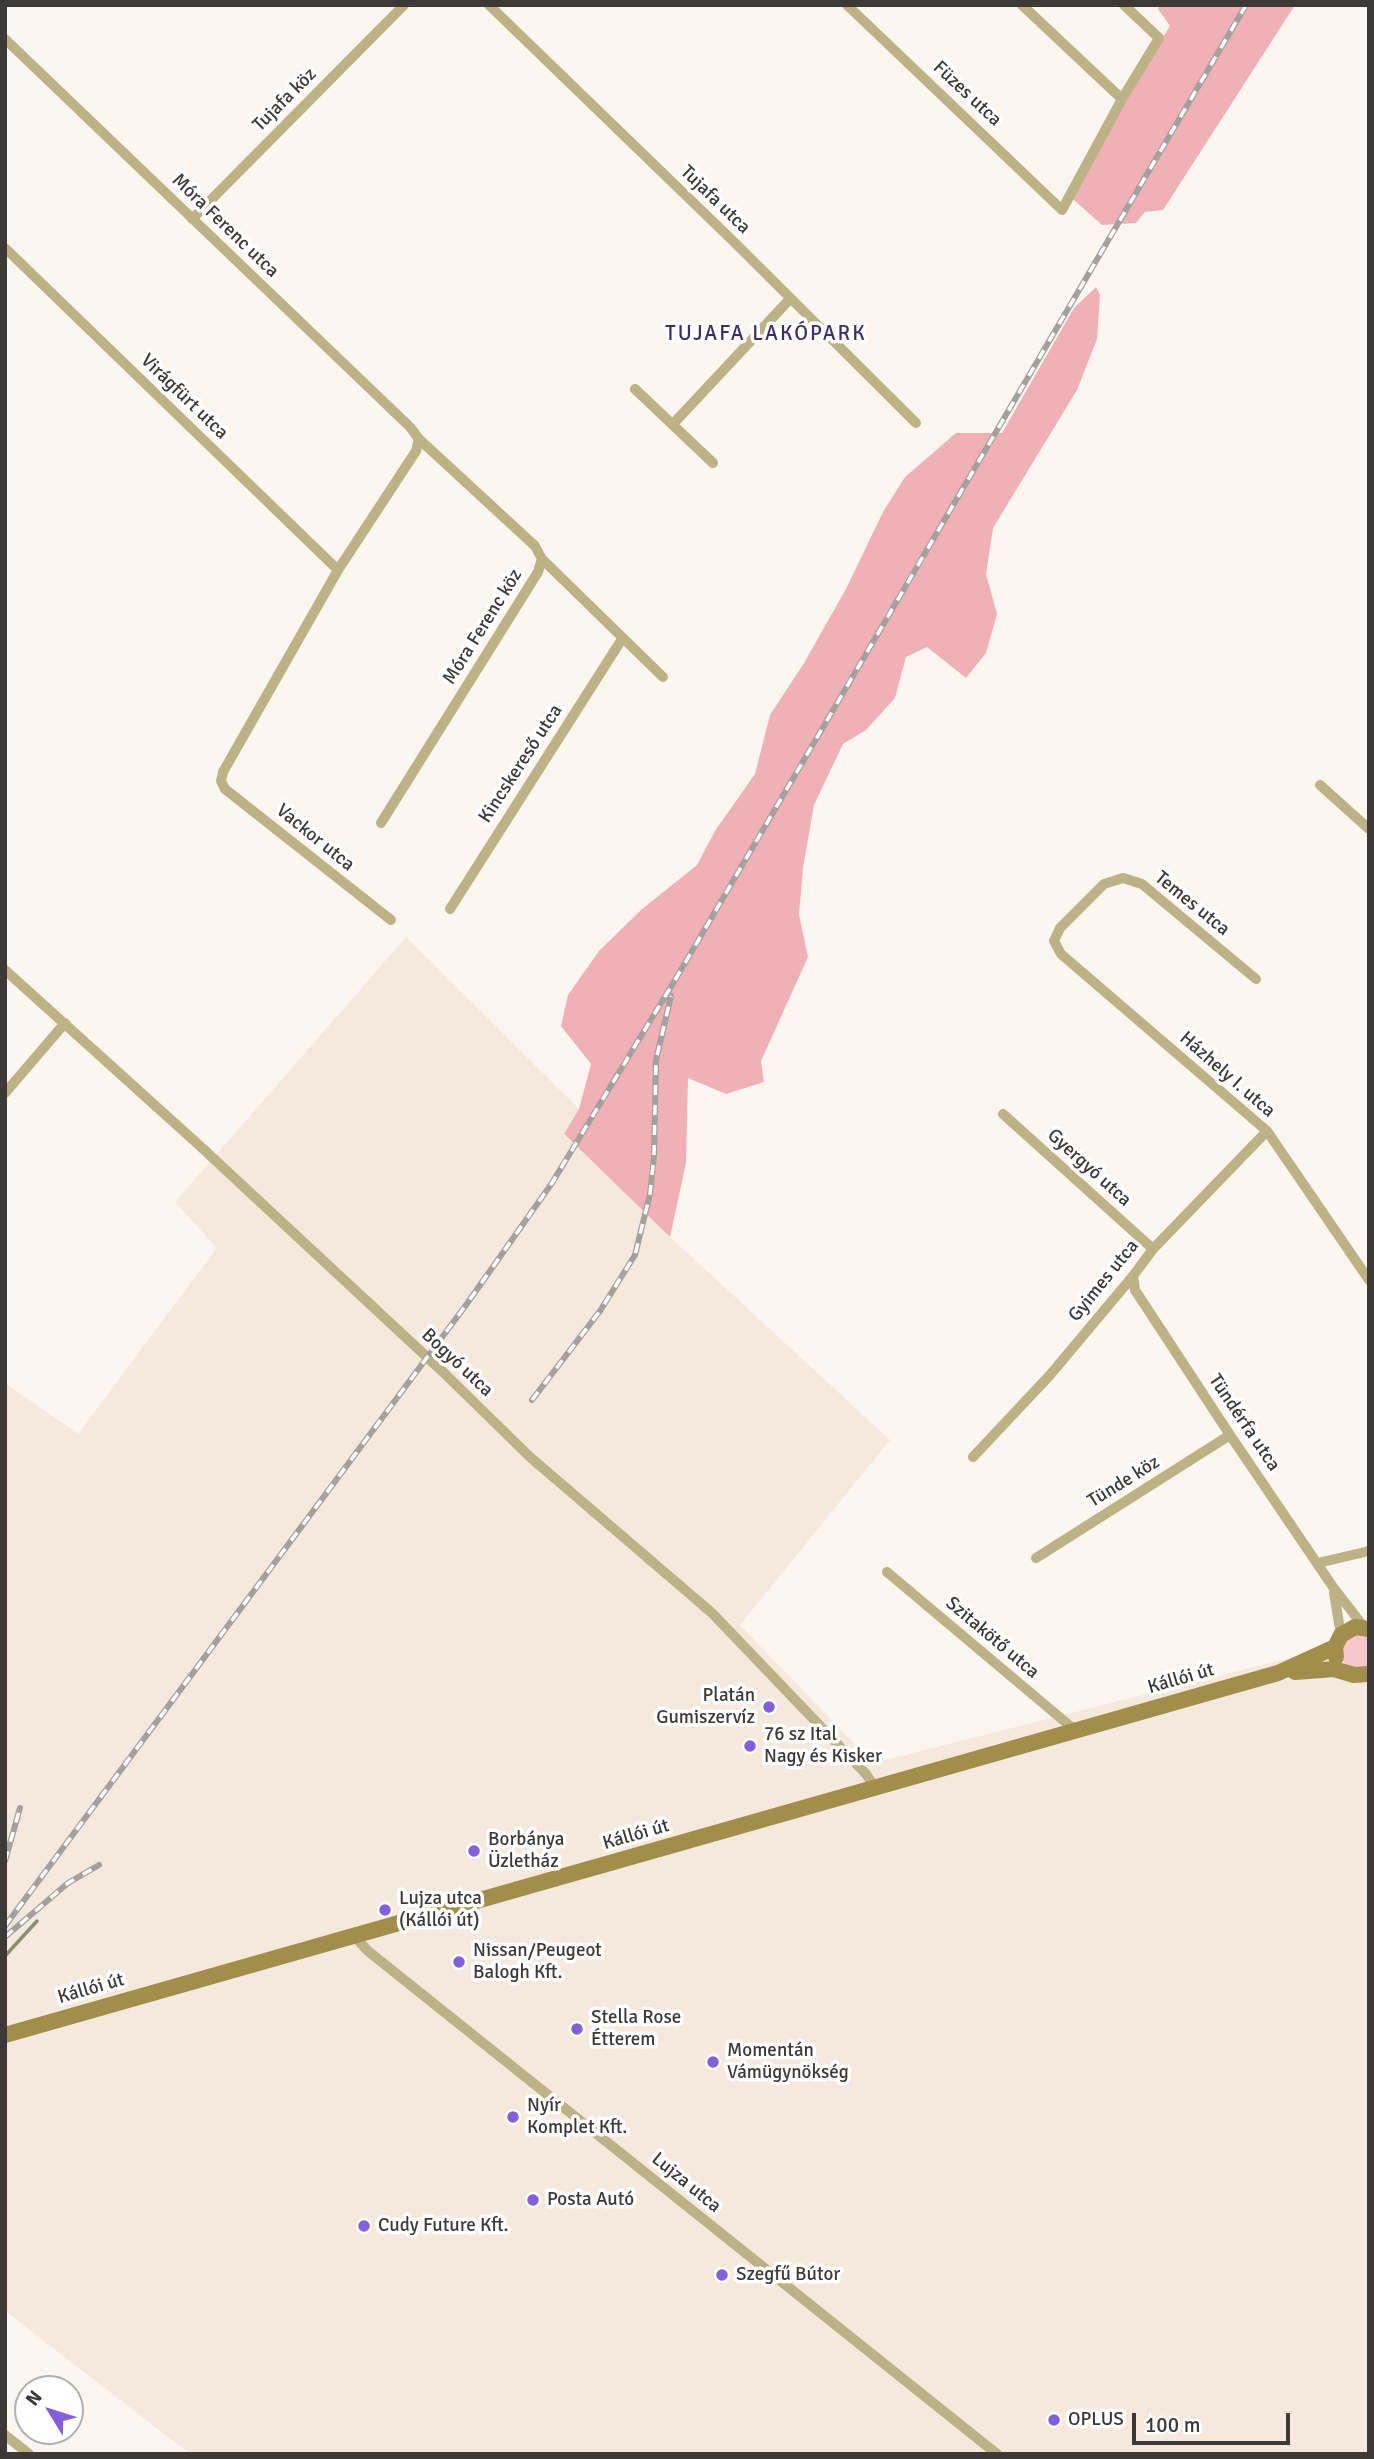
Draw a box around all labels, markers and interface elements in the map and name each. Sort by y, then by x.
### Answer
street label: Füzes utca [928,57,1006,131]
street label: Tujafa köz [249,64,321,136]
street label: Tujafa utca [675,161,755,239]
street label: Móra Ferenc utca [167,169,283,283]
district label: TUJAFA LAKÓPARK [667,321,865,347]
street label: Virágfürt utca [135,350,233,444]
street label: Móra Ferenc köz [438,565,528,689]
street label: Kincskereső utca [474,700,568,828]
street label: Vackor utca [271,799,359,877]
street label: Temes utca [1150,867,1234,941]
street label: Házhely I. utca [1174,1027,1280,1123]
street label: Gyergyó utca [1042,1124,1136,1212]
street label: Gyimes utca [1064,1235,1144,1327]
street label: Bogyó utca [416,1324,498,1402]
street label: Tündérfa utca [1203,1370,1285,1476]
street label: Tünde köz [1084,1451,1164,1513]
street label: Szitakötő utca [941,1592,1043,1684]
street label: Kállói út [1145,1659,1217,1699]
place label: Platán Gumiszervíz [656,1685,755,1729]
marker: Platán Gumiszervíz [761,1699,777,1715]
place label: 76 sz Ital Nagy és Kisker [764,1724,882,1768]
marker: 76 sz Ital Nagy és Kisker [742,1738,758,1754]
street label: Kállói út [600,1815,672,1855]
place label: Borbánya Üzletház [488,1829,564,1873]
marker: Borbánya Üzletház [466,1843,482,1859]
place label: Lujza utca (Kállói út) [399,1888,482,1932]
marker: Lujza utca (Kállói út) [377,1902,393,1918]
place label: Nissan/Peugeot Balogh Kft. [473,1940,602,1984]
marker: Nissan/Peugeot Balogh Kft. [451,1954,467,1970]
street label: Kállói út [55,1969,127,2009]
place label: Stella Rose Étterem [591,2007,681,2051]
marker: Stella Rose Étterem [569,2021,585,2037]
place label: Momentán Vámügynökség [727,2040,849,2084]
marker: Momentán Vámügynökség [705,2054,721,2070]
place label: Nyír Komplet Kft. [527,2095,627,2139]
marker: Nyír Komplet Kft. [505,2109,521,2125]
street label: Lujza utca [647,2148,725,2218]
place label: Posta Autó [547,2189,634,2211]
marker: Posta Autó [525,2192,541,2208]
place label: Cudy Future Kft. [378,2215,509,2237]
marker: Cudy Future Kft. [356,2218,372,2234]
place label: Szegfű Bútor [736,2264,840,2286]
marker: Szegfű Bútor [714,2267,730,2283]
north arrow [14,2375,84,2445]
text: N [21,2386,48,2411]
scale bar [1136,2400,1294,2444]
place label: OPLUS [1068,2409,1124,2431]
marker: OPLUS [1046,2412,1062,2428]
text: 100 m [1145,2412,1200,2438]

